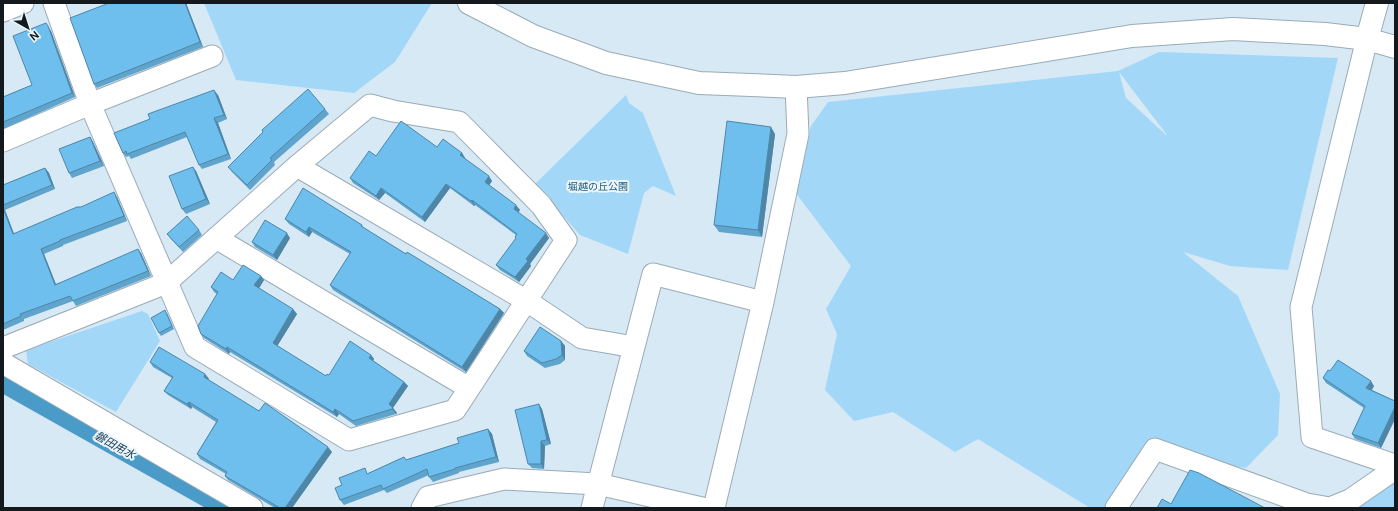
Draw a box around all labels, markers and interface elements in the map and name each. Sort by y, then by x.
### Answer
north arrow [8,8,48,48]
text: N [27,28,42,44]
park label: 堀越の丘公園 [568,180,628,193]
water label: 磐田用水 [92,428,139,462]

